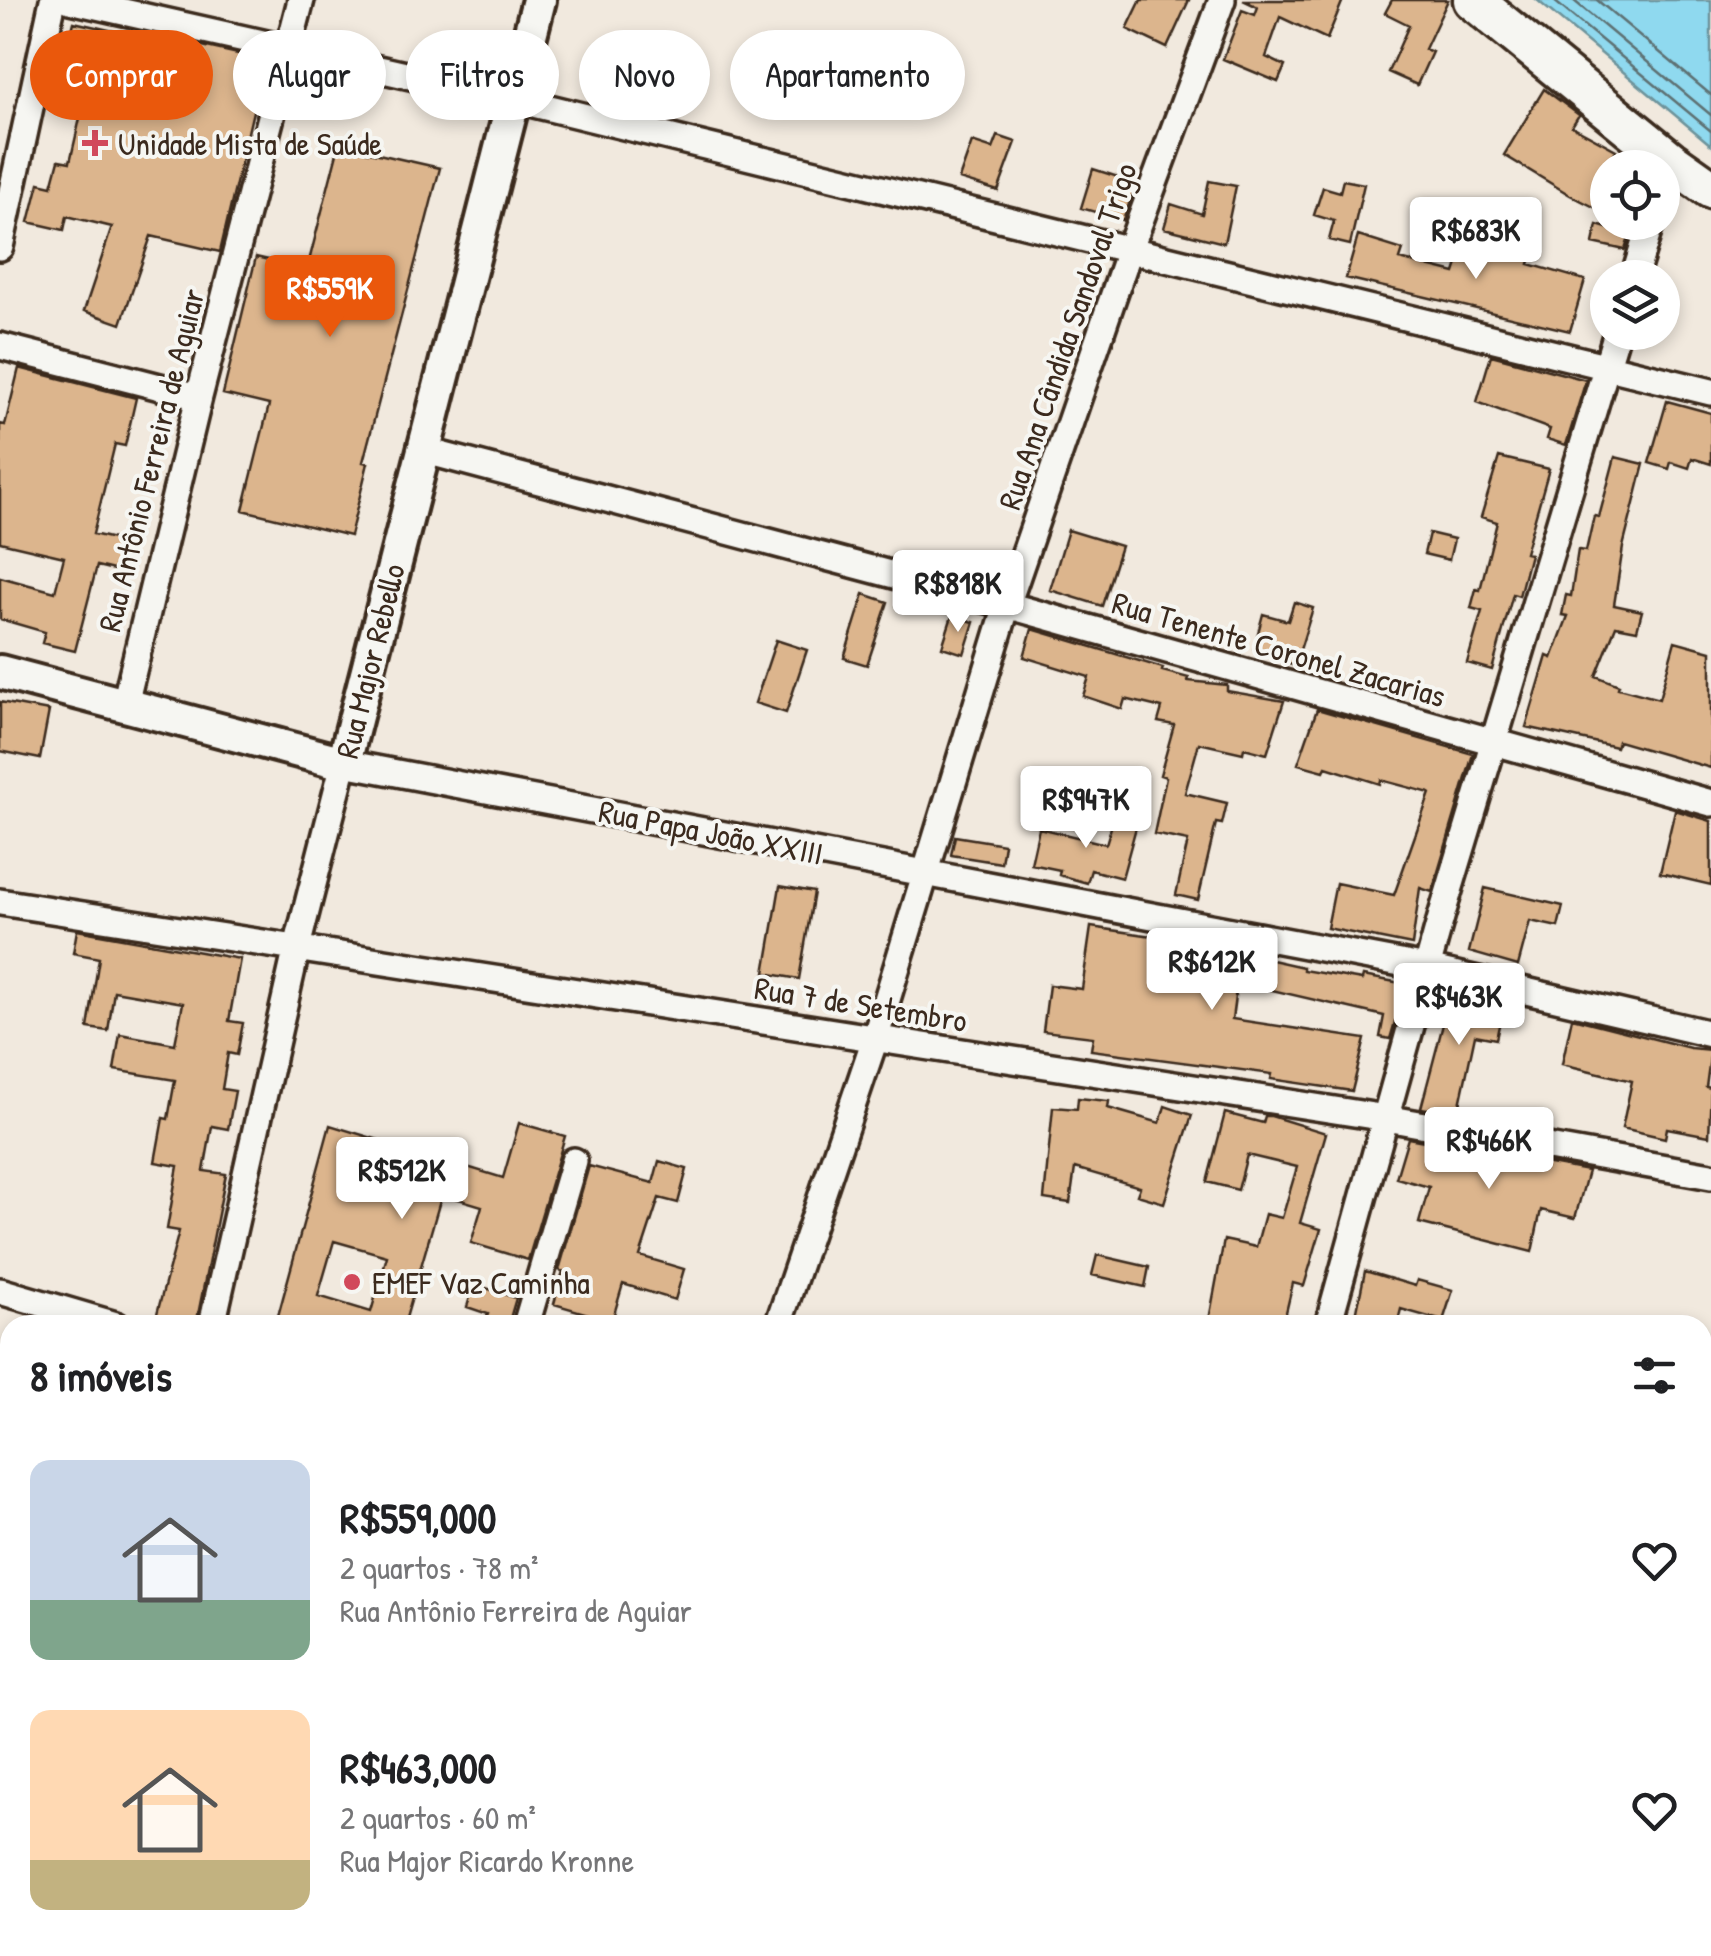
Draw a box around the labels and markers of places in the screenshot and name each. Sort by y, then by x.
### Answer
place label: Unidade Mista de Saúde [118,122,382,165]
marker: Unidade Mista de Saúde [82,130,108,156]
pin: R$683K [1395,197,1557,282]
pin: R$559K [249,255,411,340]
pin: R$818K [877,550,1039,635]
pin: R$947K [1005,766,1167,851]
pin: R$612K [1131,928,1293,1013]
pin: R$463K [1378,963,1540,1048]
pin: R$466K [1408,1107,1570,1192]
pin: R$512K [321,1137,483,1222]
place label: EMEF Vaz Caminha [372,1261,590,1304]
marker: EMEF Vaz Caminha [341,1271,363,1293]

